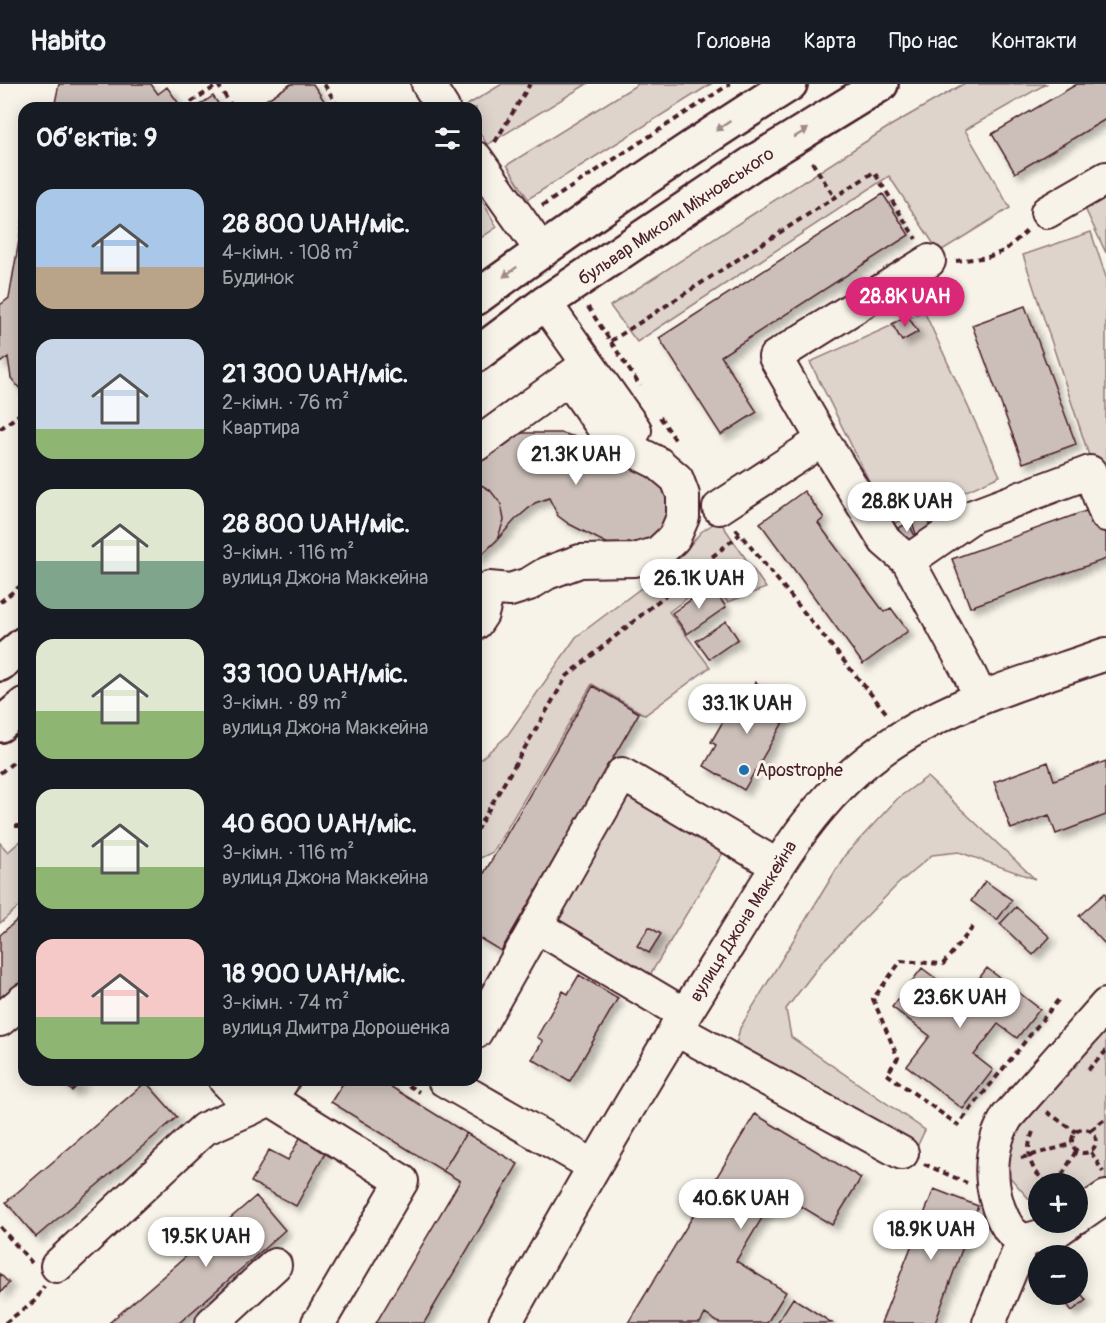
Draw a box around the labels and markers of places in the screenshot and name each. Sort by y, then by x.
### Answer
pin: 28.8K UAH [836,277,974,328]
pin: 21.3K UAH [507,435,645,486]
pin: 28.8K UAH [838,482,976,533]
pin: 26.1K UAH [630,559,768,610]
pin: 33.1K UAH [678,684,816,735]
place label: Apostrophe [756,759,843,782]
marker: Apostrophe [737,763,751,777]
pin: 23.6K UAH [891,978,1029,1029]
pin: 40.6K UAH [672,1179,810,1230]
pin: 18.9K UAH [862,1210,1000,1261]
pin: 19.5K UAH [137,1217,275,1268]

